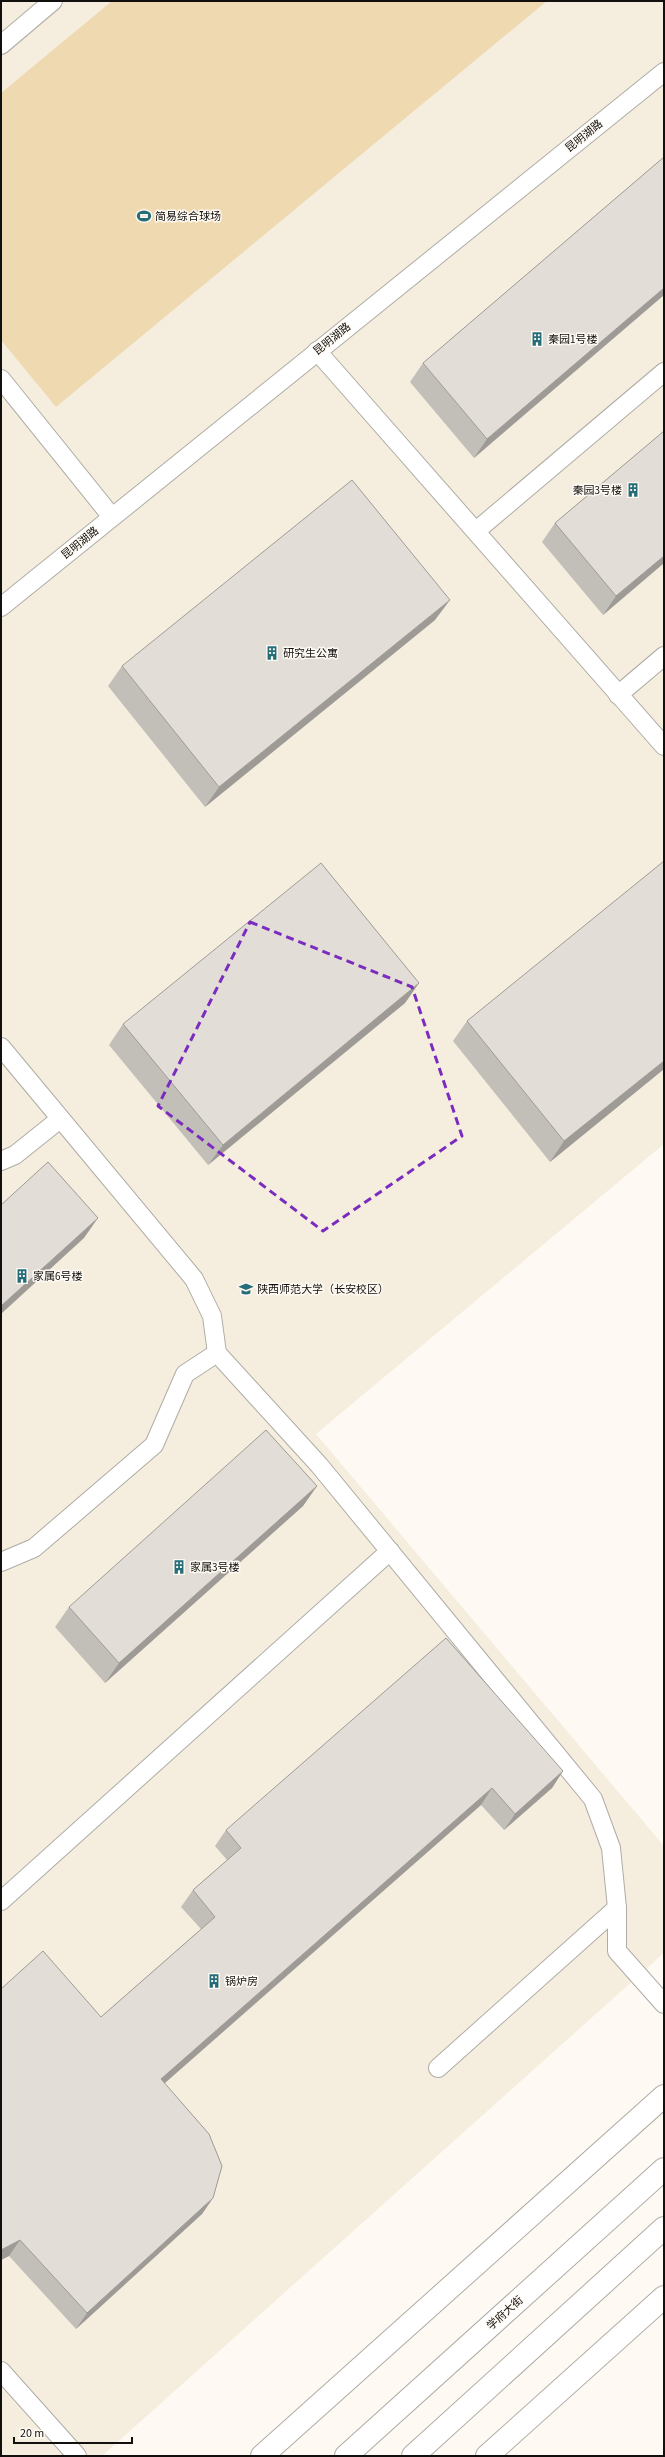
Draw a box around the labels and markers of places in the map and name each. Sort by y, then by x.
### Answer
sports icon: 简易综合球场 [136,208,152,224]
place label: 简易综合球场 [155,209,221,224]
building icon: 秦园1号楼 [529,331,545,347]
place label: 秦园1号楼 [548,332,597,347]
building icon: 秦园3号楼 [625,482,641,498]
place label: 秦园3号楼 [573,483,622,498]
building icon: 研究生公寓 [264,645,280,661]
place label: 研究生公寓 [283,646,338,661]
building icon: 家属6号楼 [14,1268,30,1284]
place label: 家属6号楼 [33,1269,82,1284]
school or university icon: 陕西师范大学（长安校区） [238,1281,254,1297]
place label: 陕西师范大学（长安校区） [257,1282,389,1297]
building icon: 家属3号楼 [171,1559,187,1575]
place label: 家属3号楼 [190,1560,239,1575]
building icon: 锅炉房 [206,1973,222,1989]
place label: 锅炉房 [225,1974,258,1989]

